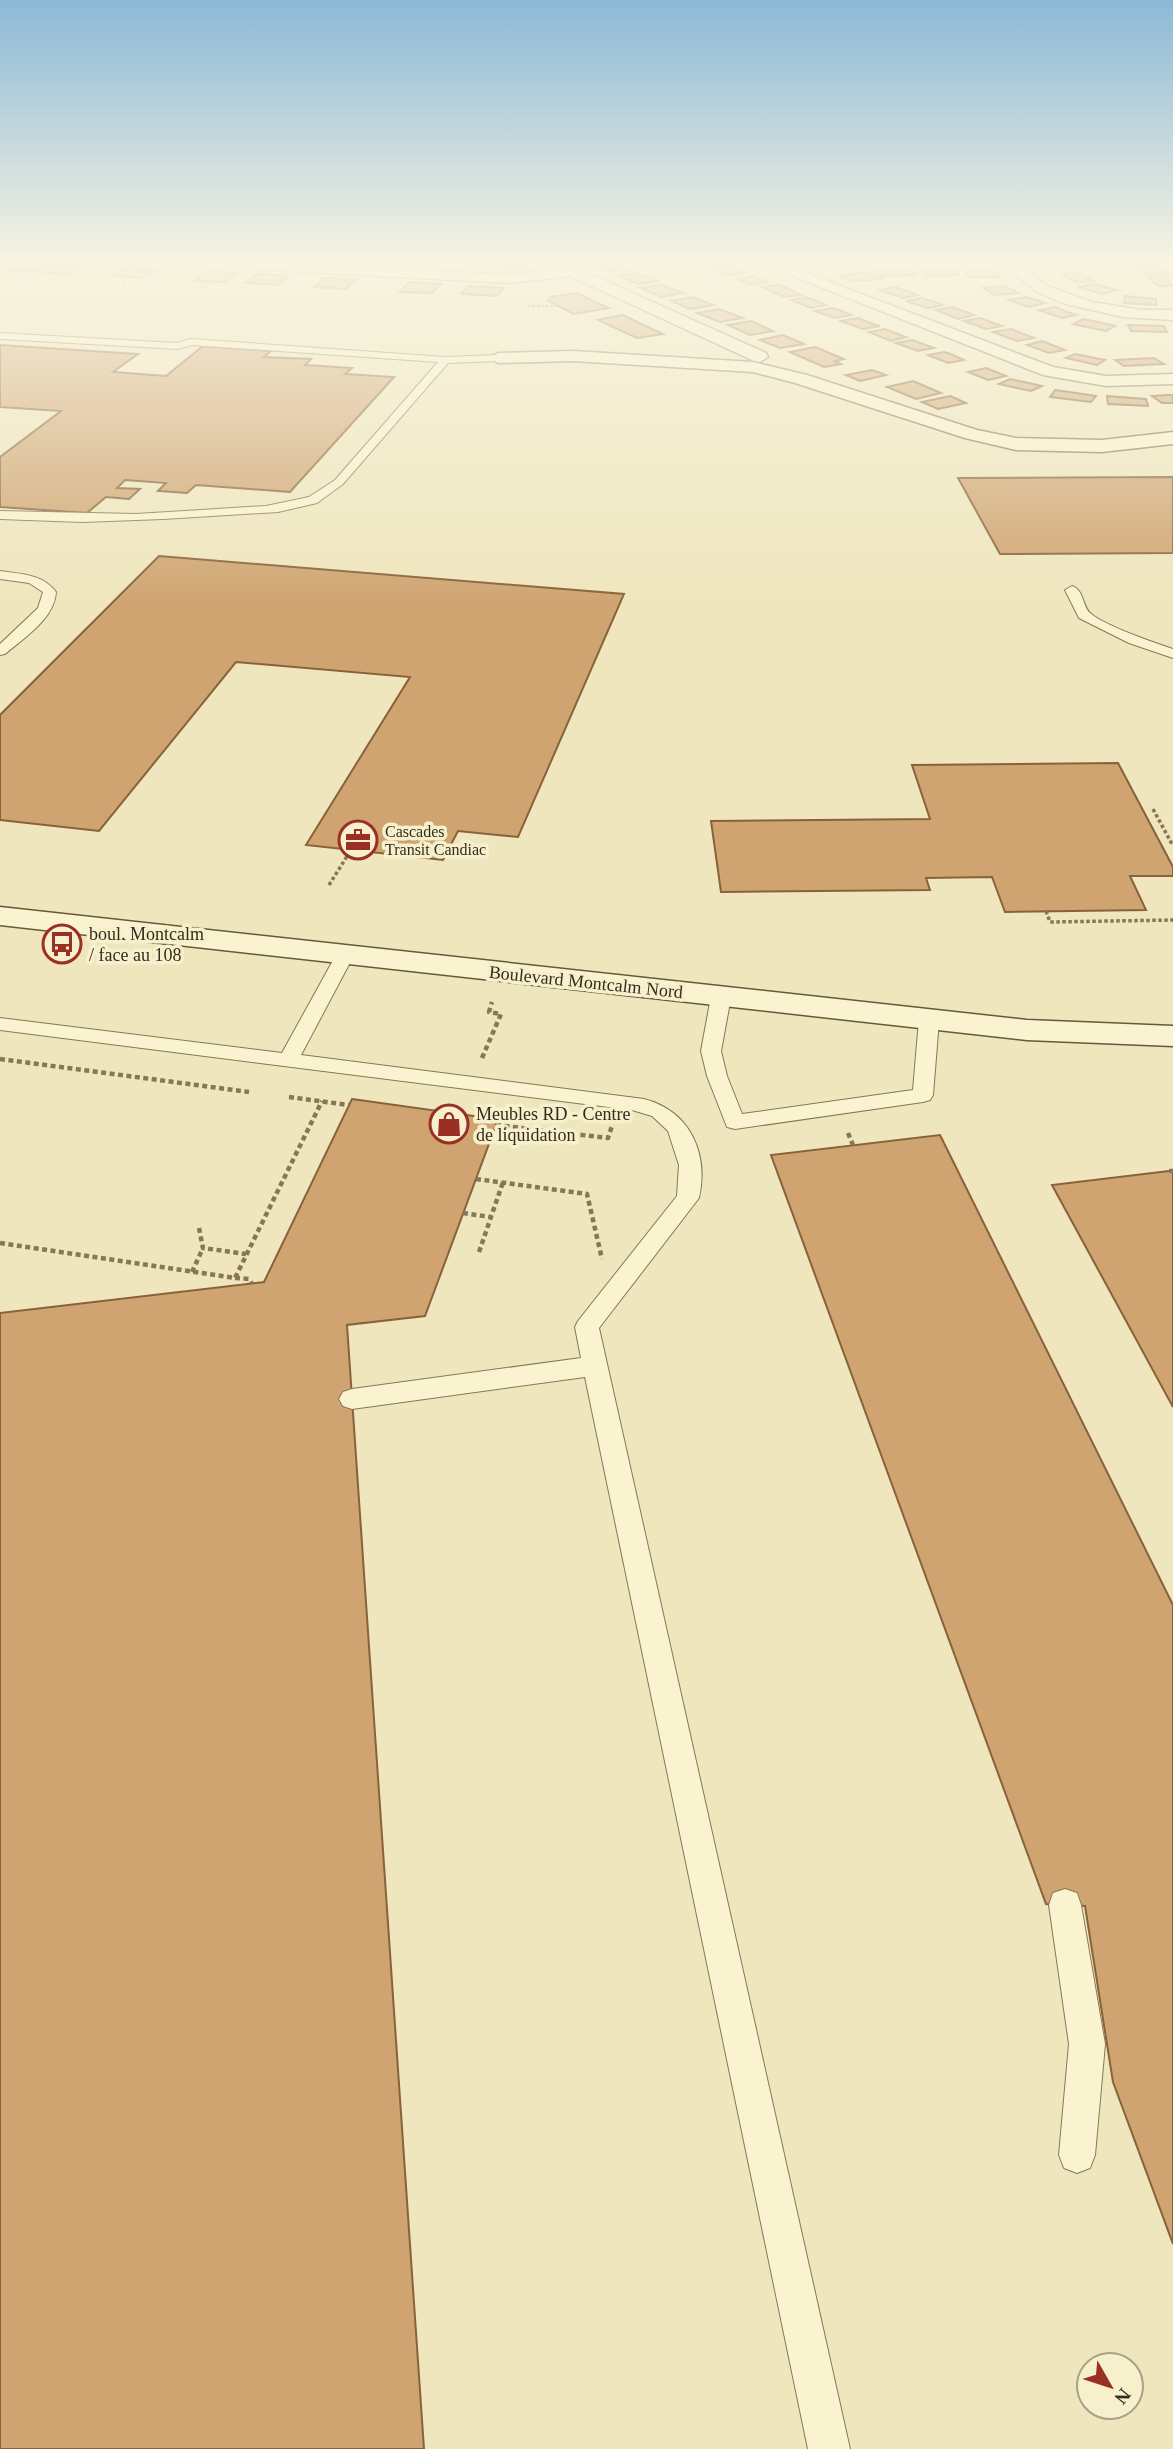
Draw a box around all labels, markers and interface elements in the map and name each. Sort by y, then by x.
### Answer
office icon: Cascades Transit Candiac [337,819,379,861]
place label: Cascades Transit Candiac [385,823,486,858]
bus stop icon: boul. Montcalm / face au 108 [41,923,83,965]
place label: boul. Montcalm / face au 108 [89,924,204,965]
street label: Boulevard Montcalm Nord [488,962,684,1002]
shop icon: Meubles RD - Centre de liquidation [428,1103,470,1145]
place label: Meubles RD - Centre de liquidation [476,1104,630,1145]
north arrow [1075,2351,1145,2421]
text: N [1110,2384,1135,2409]

